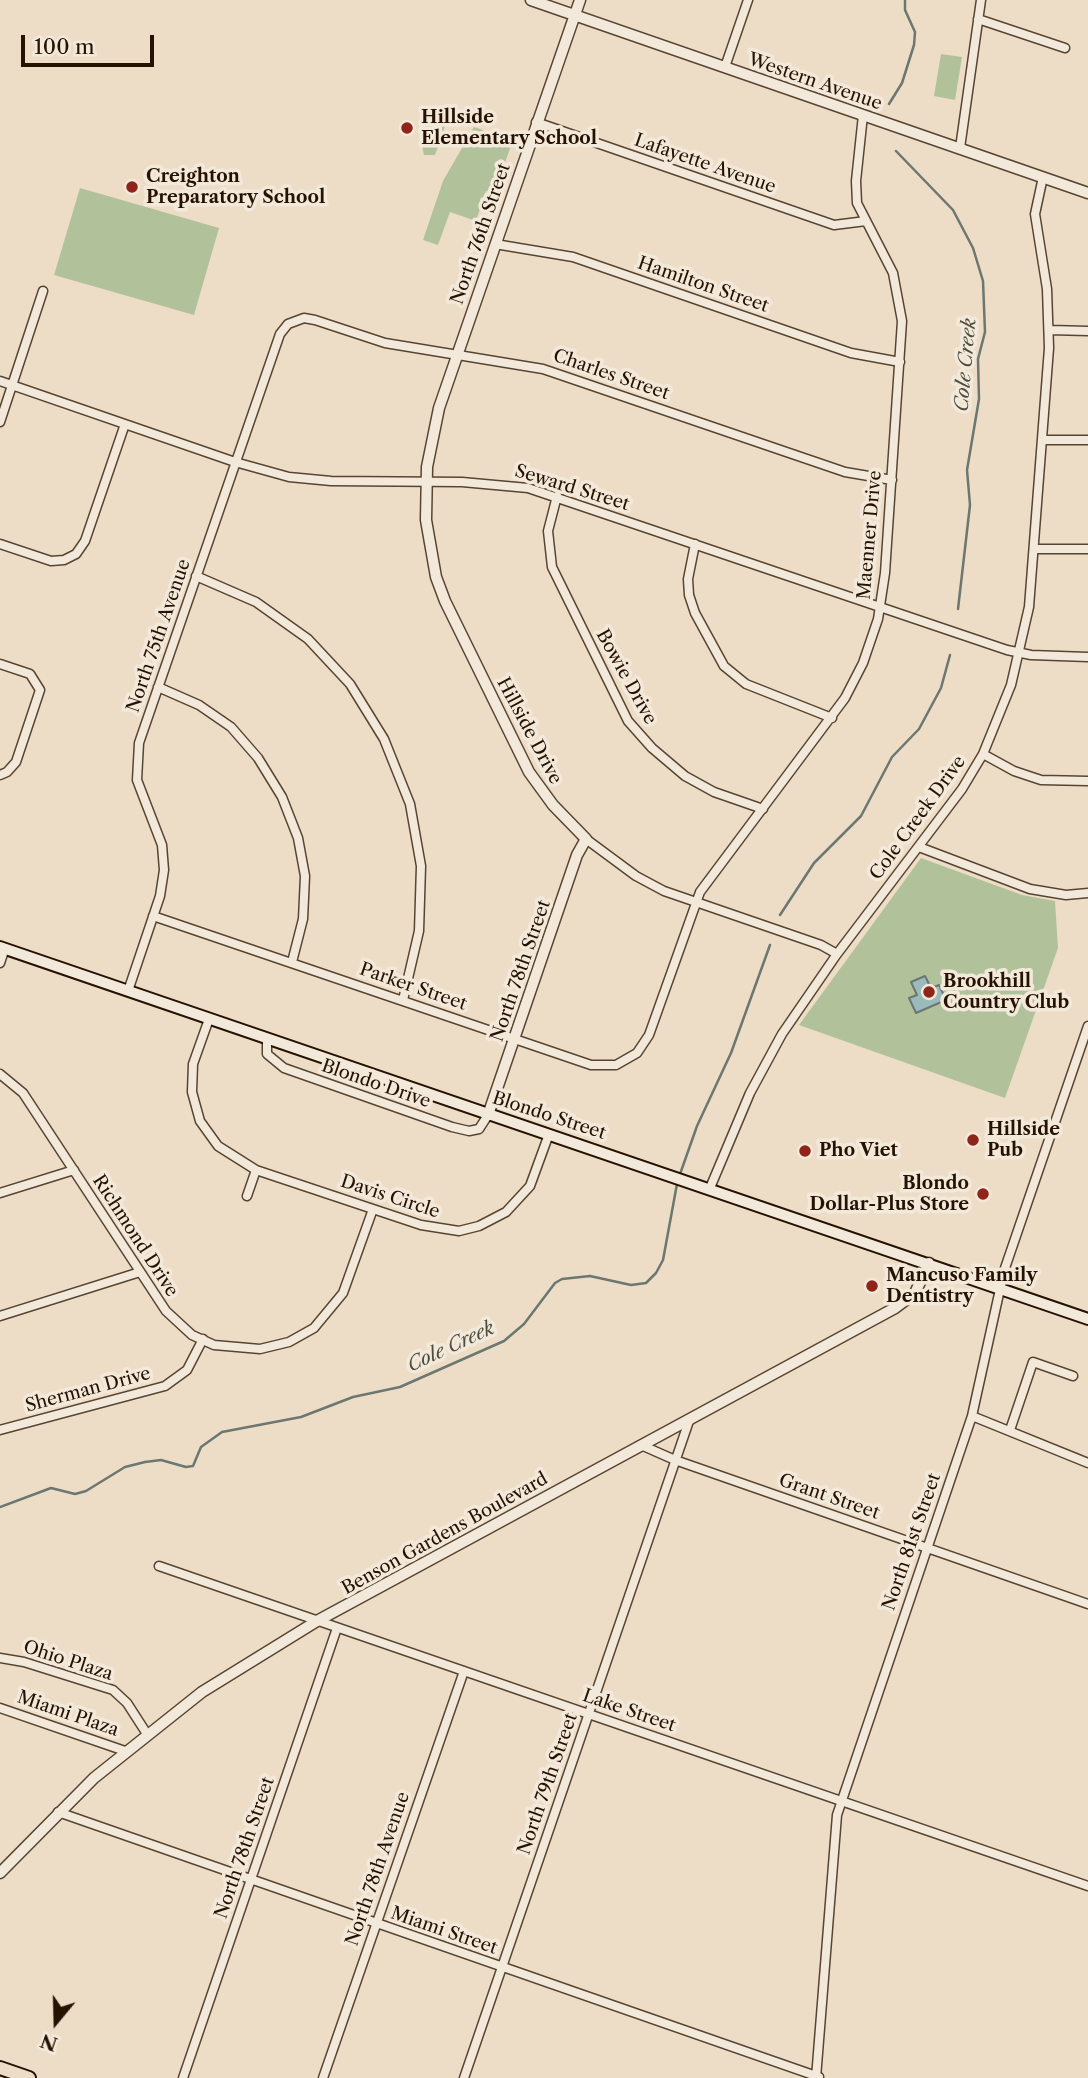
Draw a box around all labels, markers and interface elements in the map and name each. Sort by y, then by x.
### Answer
scale bar [24,21,158,65]
text: 100 m [34,34,95,59]
street label: Western Avenue [745,49,885,115]
place label: Hillside Elementary School [421,107,597,150]
marker: Hillside Elementary School [399,120,415,136]
street label: Lafayette Avenue [632,130,778,198]
street label: North 76th Street [447,161,515,307]
place label: Creighton Preparatory School [146,166,325,208]
marker: Creighton Preparatory School [124,179,140,195]
street label: Hamilton Street [635,253,771,317]
water label: Cole Creek [951,318,981,412]
street label: Charles Street [550,345,672,405]
street label: Seward Street [512,460,632,516]
street label: Maenner Drive [854,470,886,600]
street label: North 75th Avenue [123,557,195,715]
street label: Bowie Drive [591,626,661,728]
street label: Hillside Drive [492,674,566,788]
street label: Cole Creek Drive [866,752,970,884]
street label: North 78th Street [487,897,555,1045]
street label: Parker Street [357,959,469,1015]
place label: Brookhill Country Club [943,971,1069,1014]
marker: Brookhill Country Club [921,984,937,1000]
street label: Blondo Drive [319,1055,433,1113]
street label: Blondo Street [490,1088,608,1144]
place label: Hillside Pub [987,1119,1060,1162]
marker: Hillside Pub [965,1132,981,1148]
place label: Pho Viet [819,1140,898,1162]
marker: Pho Viet [797,1143,813,1159]
street label: Richmond Drive [88,1171,182,1301]
street label: Davis Circle [338,1171,442,1223]
place label: Blondo Dollar-Plus Store [810,1173,969,1216]
marker: Blondo Dollar-Plus Store [975,1186,991,1202]
place label: Mancuso Family Dentistry [886,1265,1037,1308]
marker: Mancuso Family Dentistry [864,1278,880,1294]
water label: Cole Creek [404,1317,498,1377]
street label: Sherman Drive [23,1363,153,1417]
street label: Benson Gardens Boulevard [338,1468,552,1600]
street label: Grant Street [776,1470,882,1524]
street label: North 81st Street [878,1471,946,1613]
street label: Ohio Plaza [20,1636,116,1686]
street label: Lake Street [580,1685,678,1737]
street label: Miami Plaza [15,1687,121,1741]
street label: North 79th Street [514,1710,582,1858]
street label: North 78th Street [211,1774,279,1922]
street label: North 78th Avenue [342,1789,414,1949]
street label: Miami Street [388,1903,500,1959]
north arrow [21,1987,91,2057]
text: N [37,2029,61,2056]

